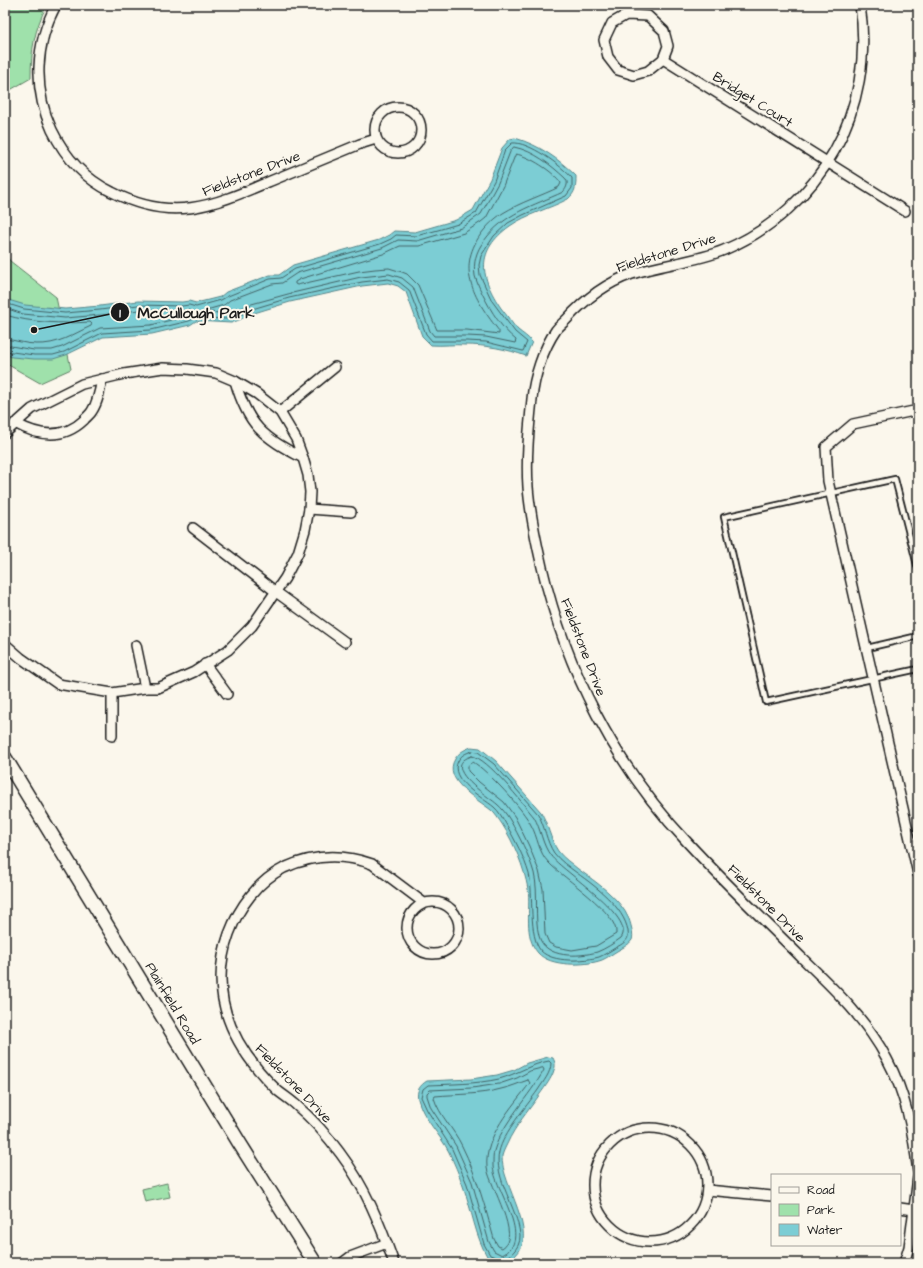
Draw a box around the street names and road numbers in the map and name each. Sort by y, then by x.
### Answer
street label: Bridget Court [708,67,797,133]
street label: Fieldstone Drive [200,146,304,202]
street label: Fieldstone Drive [614,228,719,278]
street label: Fieldstone Drive [555,596,611,700]
street label: Fieldstone Drive [723,860,810,948]
street label: Plainfield Road [140,959,205,1048]
street label: Fieldstone Drive [250,1040,337,1128]

